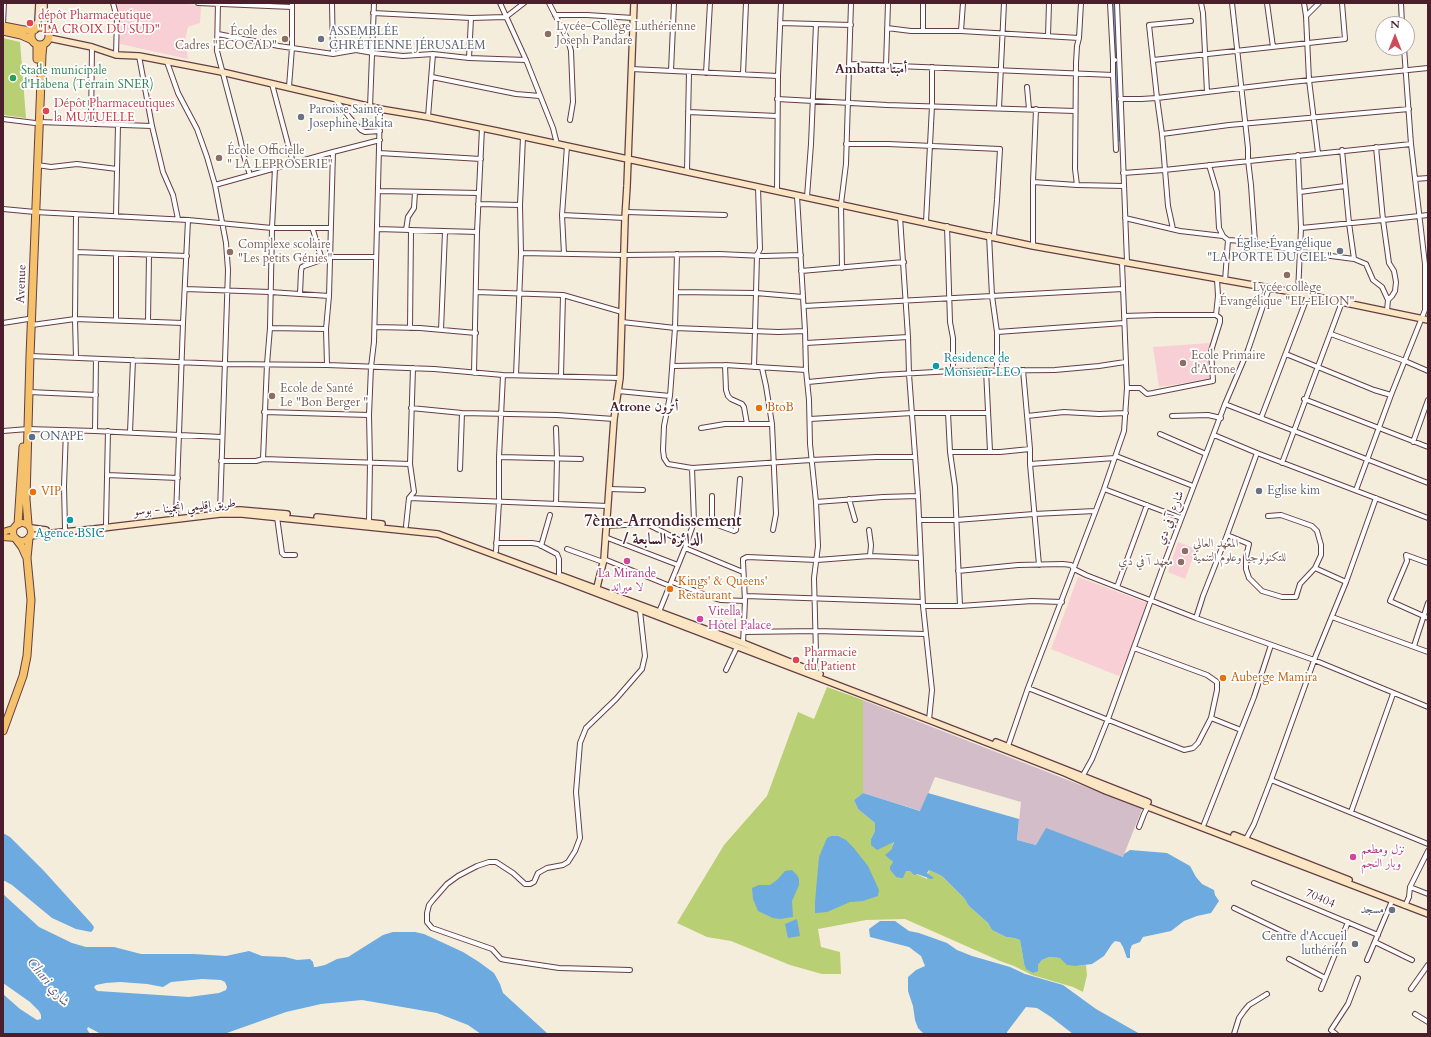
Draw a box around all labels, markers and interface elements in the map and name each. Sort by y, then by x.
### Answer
place label: dépôt Pharmaceutique "LA CROIX DU SUD" [38,9,160,37]
north arrow [1375,16,1415,56]
text: N [1390,17,1400,32]
marker: dépôt Pharmaceutique "LA CROIX DU SUD" [25,18,35,28]
place label: Lycée-Collège Luthérienne Joseph Pandare [556,20,696,48]
place label: École des Cadres "ECOCAD" [175,25,277,53]
place label: ASSEMBLÉE CHRÉTIENNE JÉRUSALEM [329,25,485,53]
marker: Lycée-Collège Luthérienne Joseph Pandare [543,29,553,39]
marker: École des Cadres "ECOCAD" [280,34,290,44]
marker: ASSEMBLÉE CHRÉTIENNE JÉRUSALEM [316,34,326,44]
district label: Ambatta أمبتا [835,62,907,78]
place label: Stade municipale d'Habena (Terrain SNER) [21,64,154,92]
marker: Stade municipale d'Habena (Terrain SNER) [8,73,18,83]
place label: Dépôt Pharmaceutiques la MUTUELLE [54,97,175,125]
place label: Paroisse Sainte Josephine Bakita [309,103,393,131]
marker: Dépôt Pharmaceutiques la MUTUELLE [41,106,51,116]
marker: Paroisse Sainte Josephine Bakita [296,112,306,122]
place label: École Officielle " LA LEPROSERIE" [227,144,333,172]
marker: École Officielle " LA LEPROSERIE" [214,153,224,163]
place label: Église Évangélique "LA PORTE DU CIEL" [1207,237,1332,265]
place label: Complexe scolaire "Les petits Génies" [238,238,332,266]
marker: Église Évangélique "LA PORTE DU CIEL" [1335,246,1345,256]
marker: Complexe scolaire "Les petits Génies" [225,247,235,257]
street label: Avenue [14,264,30,304]
marker: Lycée collège Évangélique "EL-ELION" [1282,270,1292,280]
place label: Lycée collège Évangélique "EL-ELION" [1220,281,1354,309]
place label: Ecole Primaire d'Atrone [1191,349,1265,377]
place label: Residence de Monsieur LEO [944,352,1021,380]
marker: Ecole Primaire d'Atrone [1178,358,1188,368]
marker: Residence de Monsieur LEO [931,361,941,371]
place label: Ecole de Santé Le "Bon Berger " [280,382,368,410]
marker: Ecole de Santé Le "Bon Berger " [267,391,277,401]
district label: Atrone أترون [610,400,678,416]
place label: BtoB [767,401,794,415]
marker: BtoB [754,403,764,413]
place label: ONAPE [40,430,84,444]
marker: ONAPE [27,432,37,442]
place label: Eglise kim [1267,484,1320,498]
place label: VIP [41,485,61,499]
marker: Eglise kim [1254,486,1264,496]
marker: VIP [28,487,38,497]
street label: شارع آ في دي [1154,489,1188,547]
street label: طريق إقليمي انجمينا - بوسو [134,496,236,520]
district label: 7ème Arrondissement / الدائرة السابعة [584,512,742,550]
marker: Agence BSIC [65,515,75,525]
place label: Agence BSIC [35,527,105,541]
place label: المعهد العالي للتكنولوجيا وعلوم التنمية [1193,537,1286,565]
marker: المعهد العالي للتكنولوجيا وعلوم التنمية [1180,546,1190,556]
place label: معهد آ في دي [1118,555,1173,569]
marker: La Mirande لا ميراند [622,556,632,566]
marker: معهد آ في دي [1176,557,1186,567]
place label: La Mirande لا ميراند [598,567,656,595]
place label: Kings' & Queens' Restaurant [678,575,767,603]
marker: Kings' & Queens' Restaurant [665,584,675,594]
place label: Vitella Hôtel Palace [708,605,771,633]
marker: Vitella Hôtel Palace [695,614,705,624]
place label: Pharmacie du Patient [804,646,857,674]
marker: Pharmacie du Patient [791,655,801,665]
place label: Auberge Mamira [1231,671,1317,685]
marker: Auberge Mamira [1218,673,1228,683]
place label: نزل ومطعم وبار النجم [1361,843,1405,871]
marker: نزل ومطعم وبار النجم [1348,852,1358,862]
street label: 70404 [1303,886,1337,912]
place label: مسجد [1360,903,1384,917]
marker: مسجد [1387,905,1397,915]
place label: Centre d'Accueil luthérien [1262,930,1347,958]
marker: Centre d'Accueil luthérien [1350,939,1360,949]
water label: Chari شاري [23,956,73,1010]

